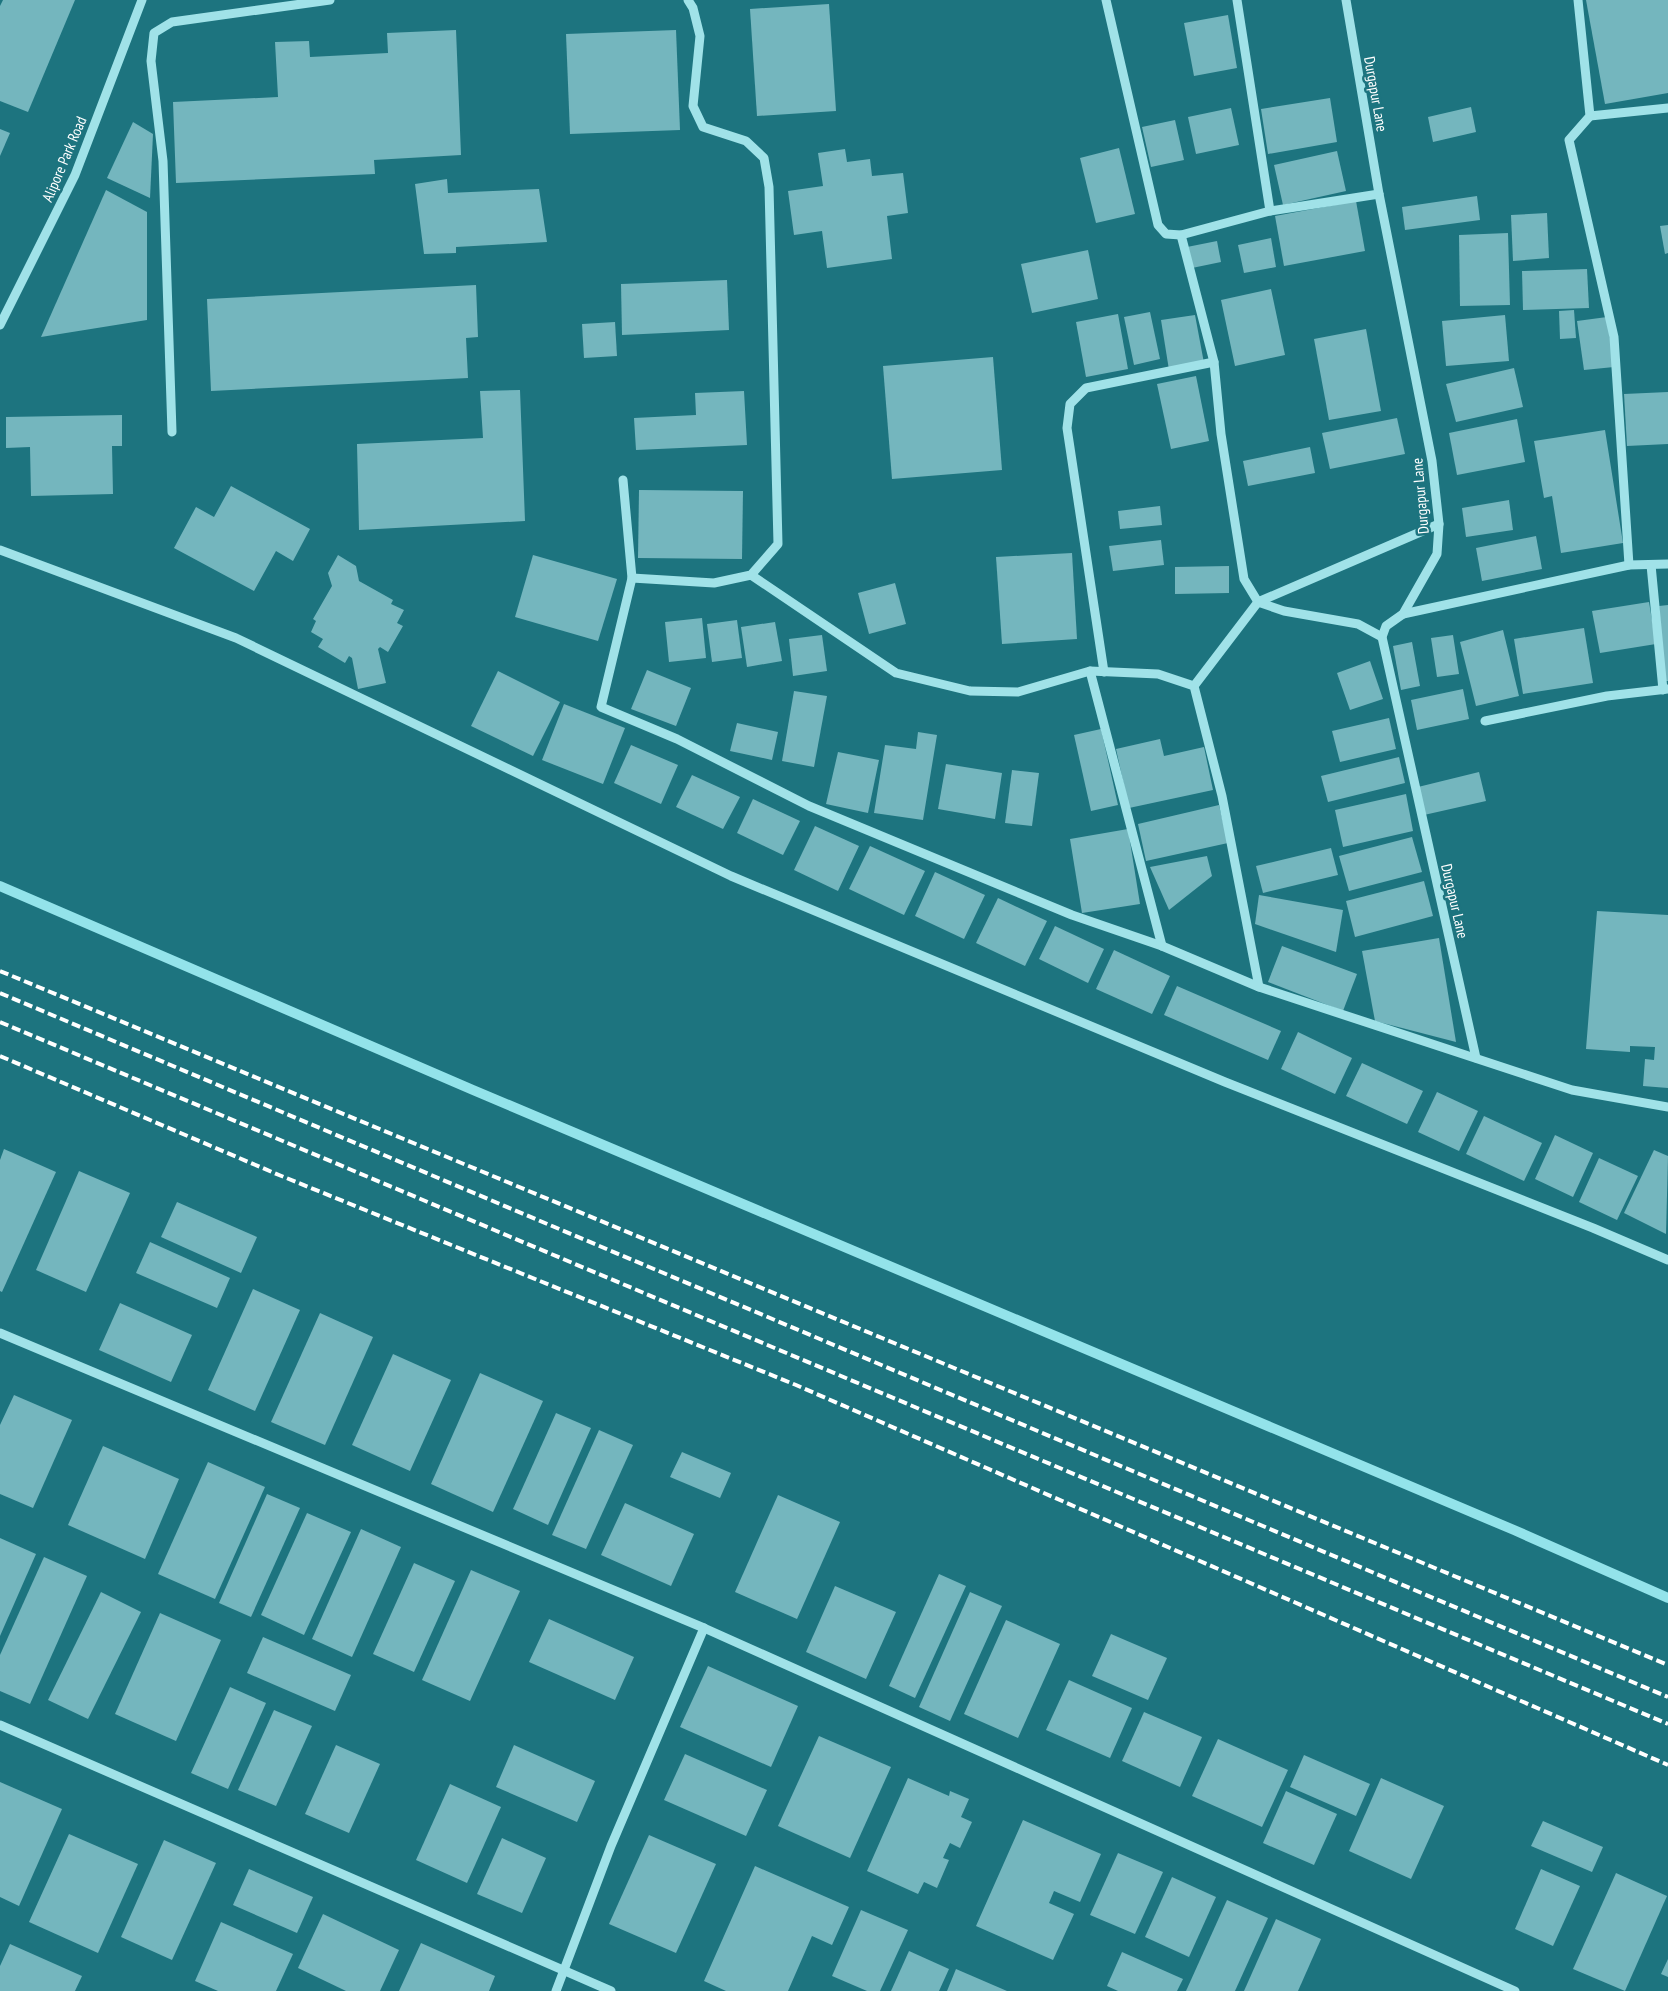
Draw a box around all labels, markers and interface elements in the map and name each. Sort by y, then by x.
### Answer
street label: Durgapur Lane [1360,55,1392,133]
street label: Alipore Park Road [37,113,91,205]
street label: Durgapur Lane [1407,457,1433,535]
street label: Durgapur Lane [1437,862,1473,940]

